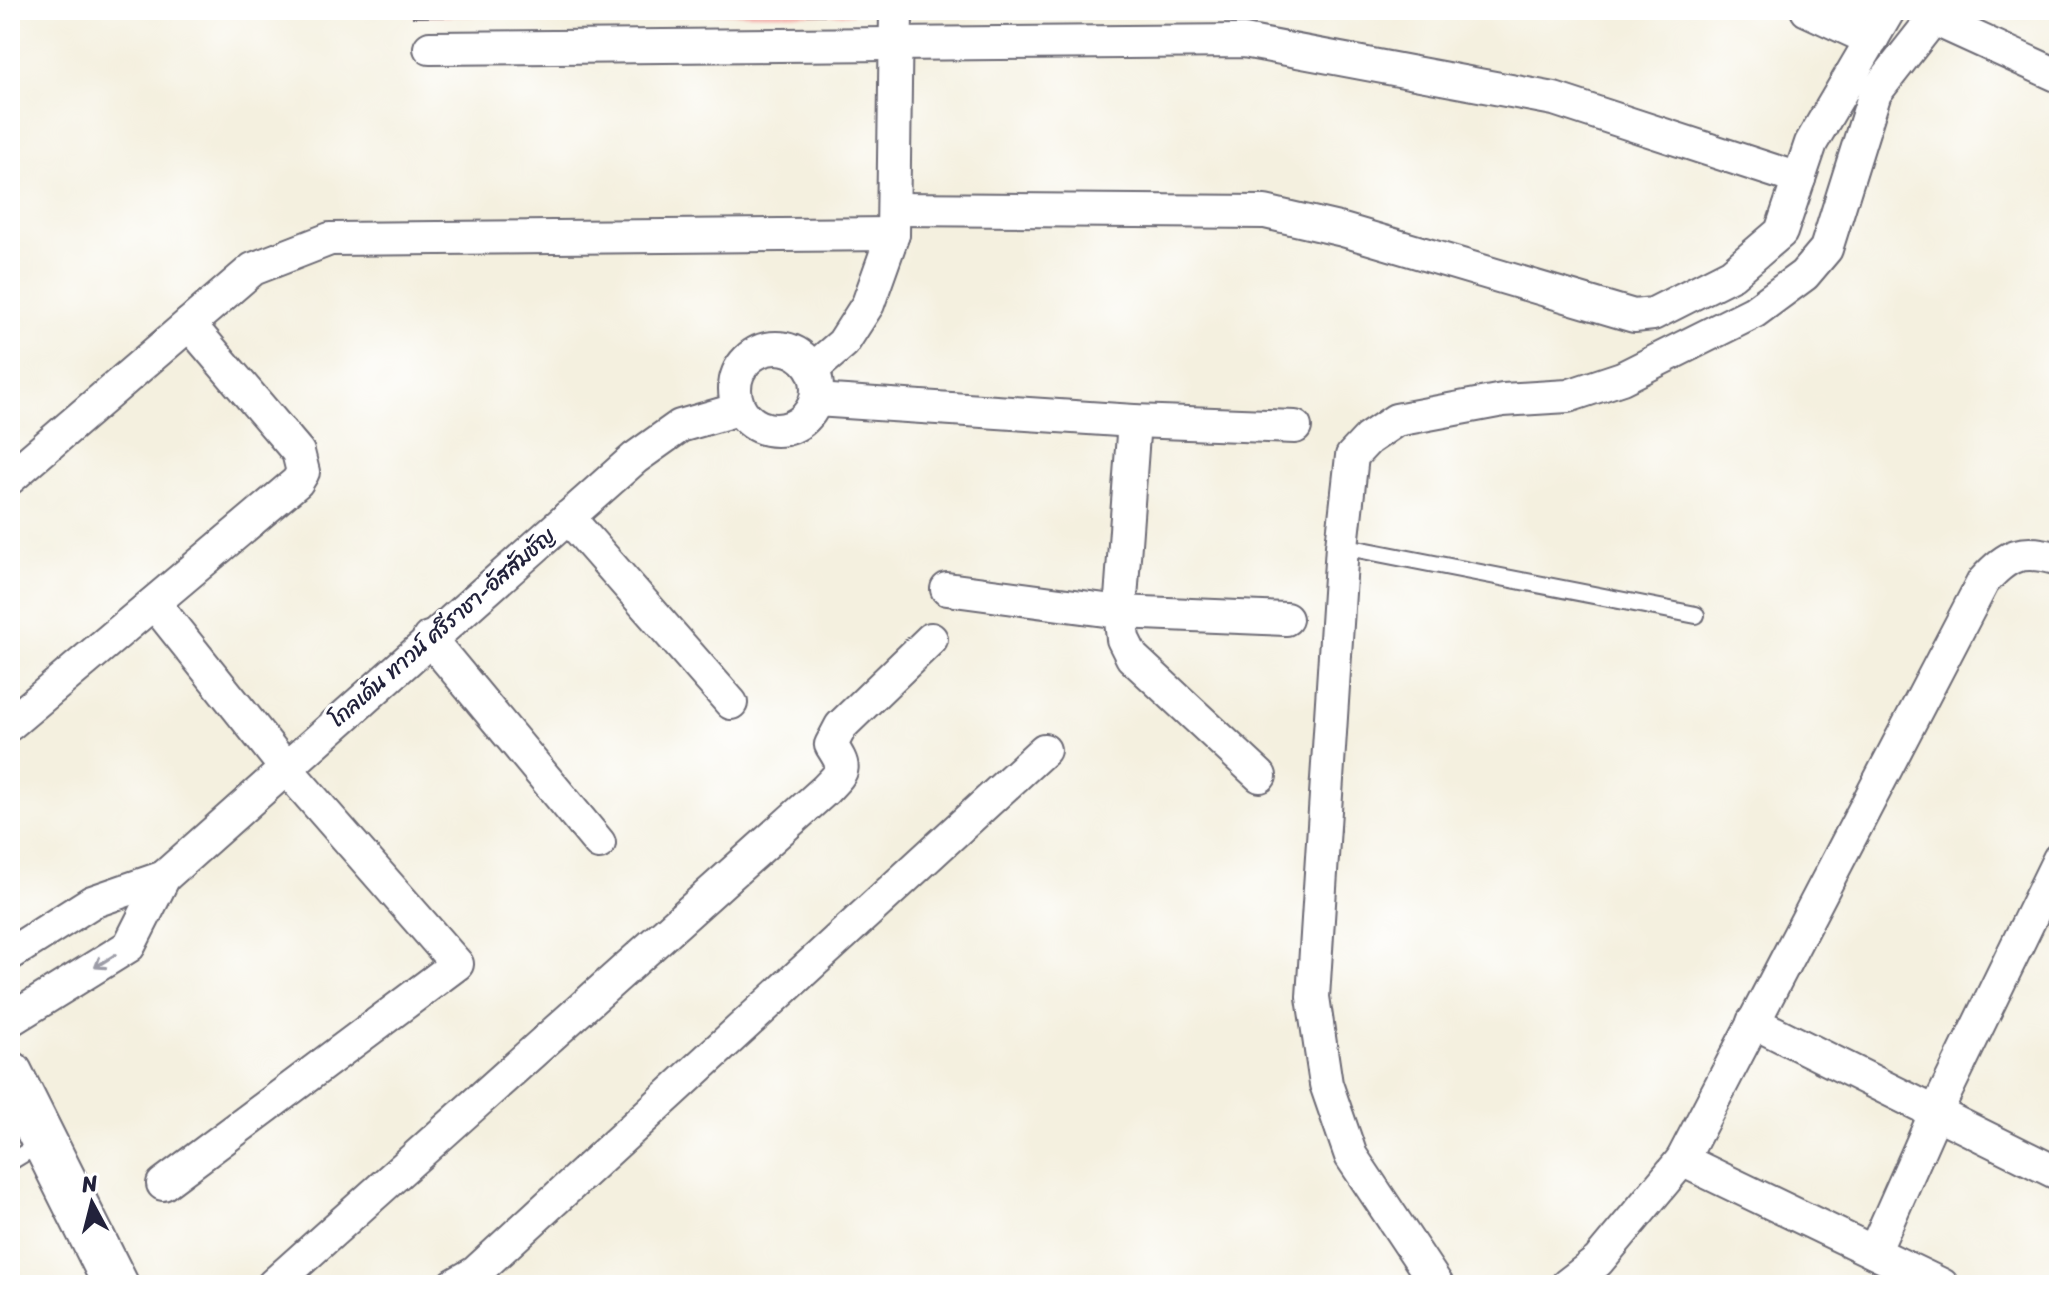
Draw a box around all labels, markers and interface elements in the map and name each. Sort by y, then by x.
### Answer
street label: โกลเด้น ทาวน์ ศรีราชา-อัสสัมชัญ [320,517,565,737]
one-way arrow [94,953,117,969]
north arrow [52,1163,132,1243]
text: N [79,1163,100,1204]

